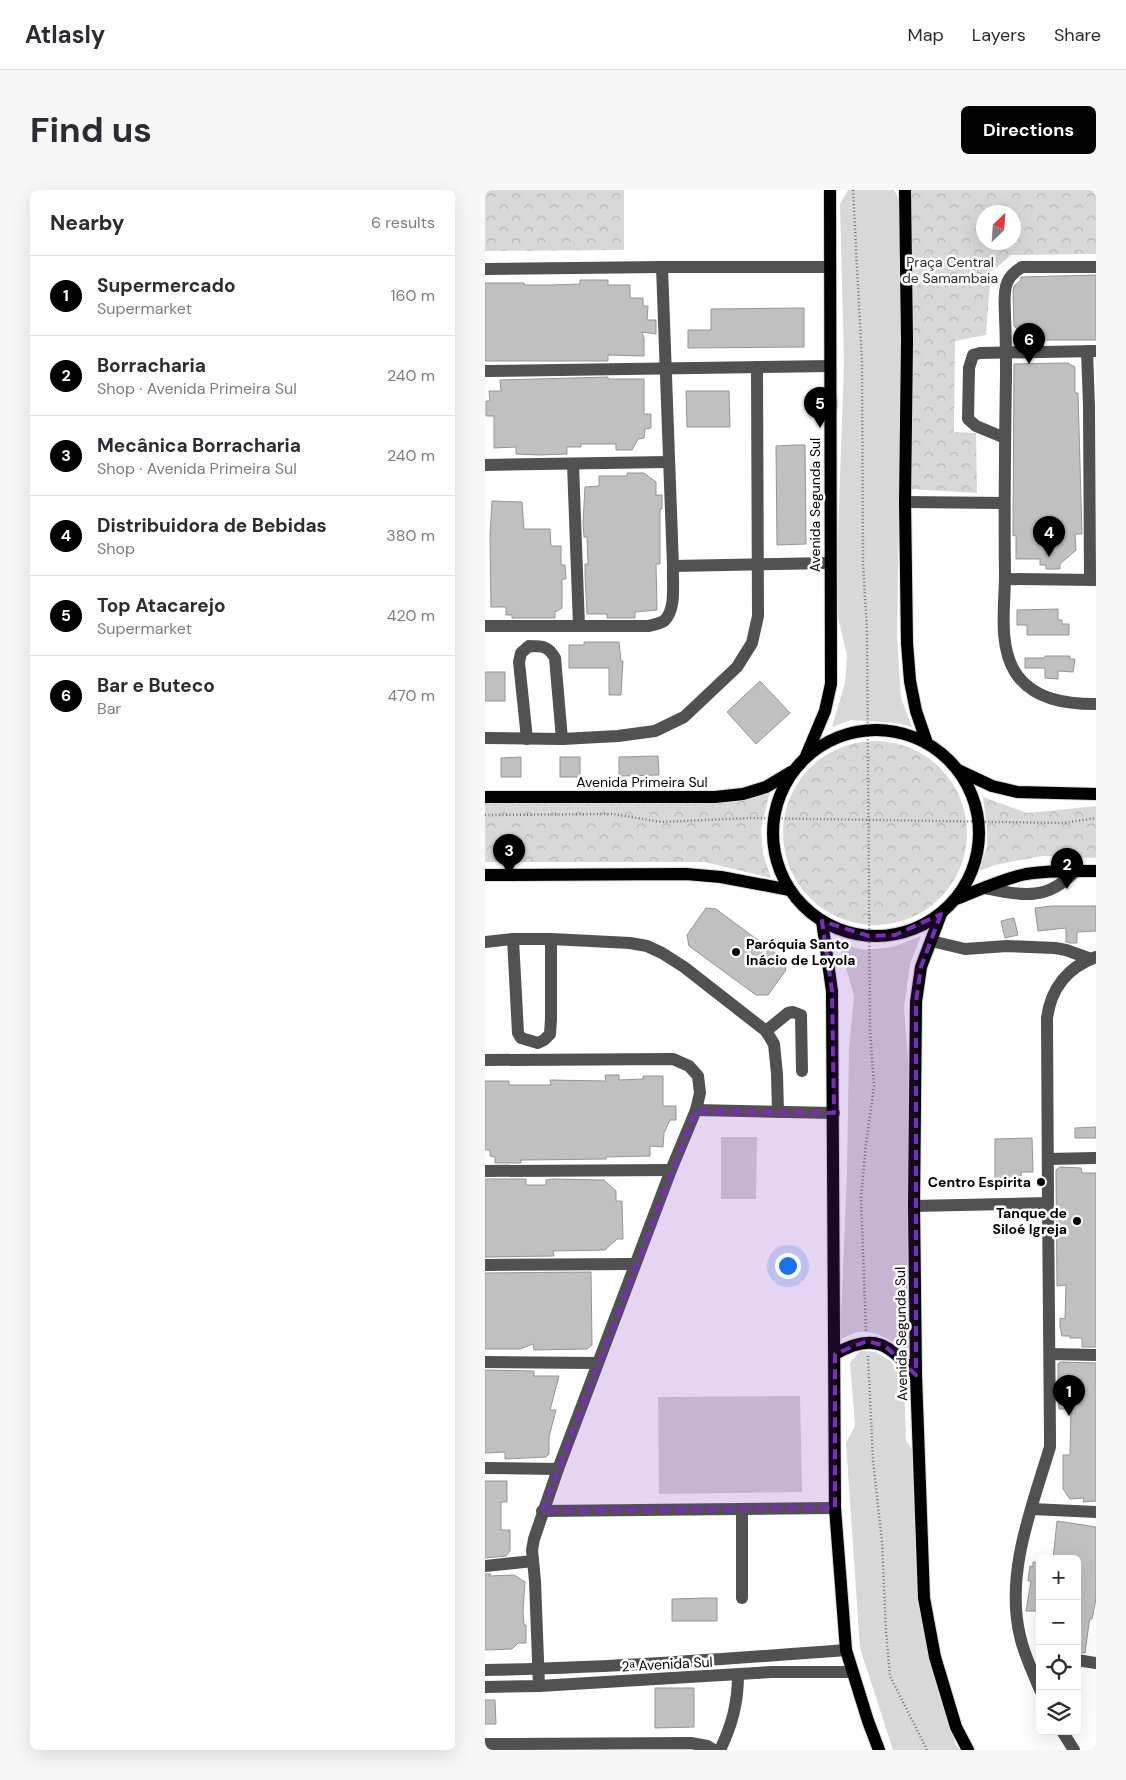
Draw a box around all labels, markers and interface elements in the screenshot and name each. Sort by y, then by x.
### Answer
text: Atlasly [25,19,105,50]
text: Map [908,23,944,47]
text: Layers [972,23,1026,47]
text: Share [1054,23,1101,47]
button: Directions [961,106,1096,154]
text: Find us [30,107,152,153]
north arrow [976,205,1021,250]
text: Nearby [50,209,124,237]
text: 6 results [371,212,435,233]
park label: Praça Central de Samambaia [902,253,998,287]
text: Supermercado [97,273,235,298]
text: 1 [63,285,69,306]
text: 160 m [391,285,435,306]
text: Supermarket [97,298,192,319]
pin: 6 [1013,323,1045,364]
text: Borracharia [97,353,206,378]
text: 2 [61,365,71,386]
text: 240 m [387,365,435,386]
text: Shop · Avenida Primeira Sul [97,378,297,399]
pin: 5 [804,387,836,428]
text: Mecânica Borracharia [97,433,301,458]
street label: Avenida Segunda Sul [806,438,824,572]
text: 3 [61,445,71,466]
text: 240 m [387,445,435,466]
text: Shop · Avenida Primeira Sul [97,458,297,479]
text: Distribuidora de Bebidas [97,513,327,538]
pin: 4 [1033,516,1065,557]
text: 4 [61,525,71,546]
text: 380 m [386,525,435,546]
text: Shop [97,538,135,559]
text: Top Atacarejo [97,593,226,618]
text: 5 [61,605,71,626]
text: 420 m [387,605,435,626]
text: Supermarket [97,618,192,639]
text: Bar e Buteco [97,673,215,698]
text: 6 [61,685,71,706]
text: 470 m [388,685,435,706]
text: Bar [97,698,121,719]
street label: Avenida Primeira Sul [576,773,708,791]
pin: 3 [493,834,525,875]
pin: 2 [1051,848,1083,889]
place label: Paróquia Santo Inácio de Loyola [746,935,855,969]
marker: Paróquia Santo Inácio de Loyola [730,946,742,958]
place label: Centro Espirita [928,1173,1031,1191]
marker: Centro Espirita [1035,1176,1047,1188]
place label: Tanque de Siloé Igreja [992,1204,1067,1238]
marker: Tanque de Siloé Igreja [1071,1215,1083,1227]
your location [775,1253,801,1279]
street label: Avenida Segunda Sul [891,1267,911,1401]
pin: 1 [1053,1375,1085,1416]
map controls [1036,1555,1081,1735]
button: + [1036,1555,1081,1600]
button: − [1036,1600,1081,1645]
button: locate [1036,1645,1081,1690]
street label: 2ᵃ Avenida Sul [621,1653,713,1675]
button: layers [1036,1690,1081,1735]

